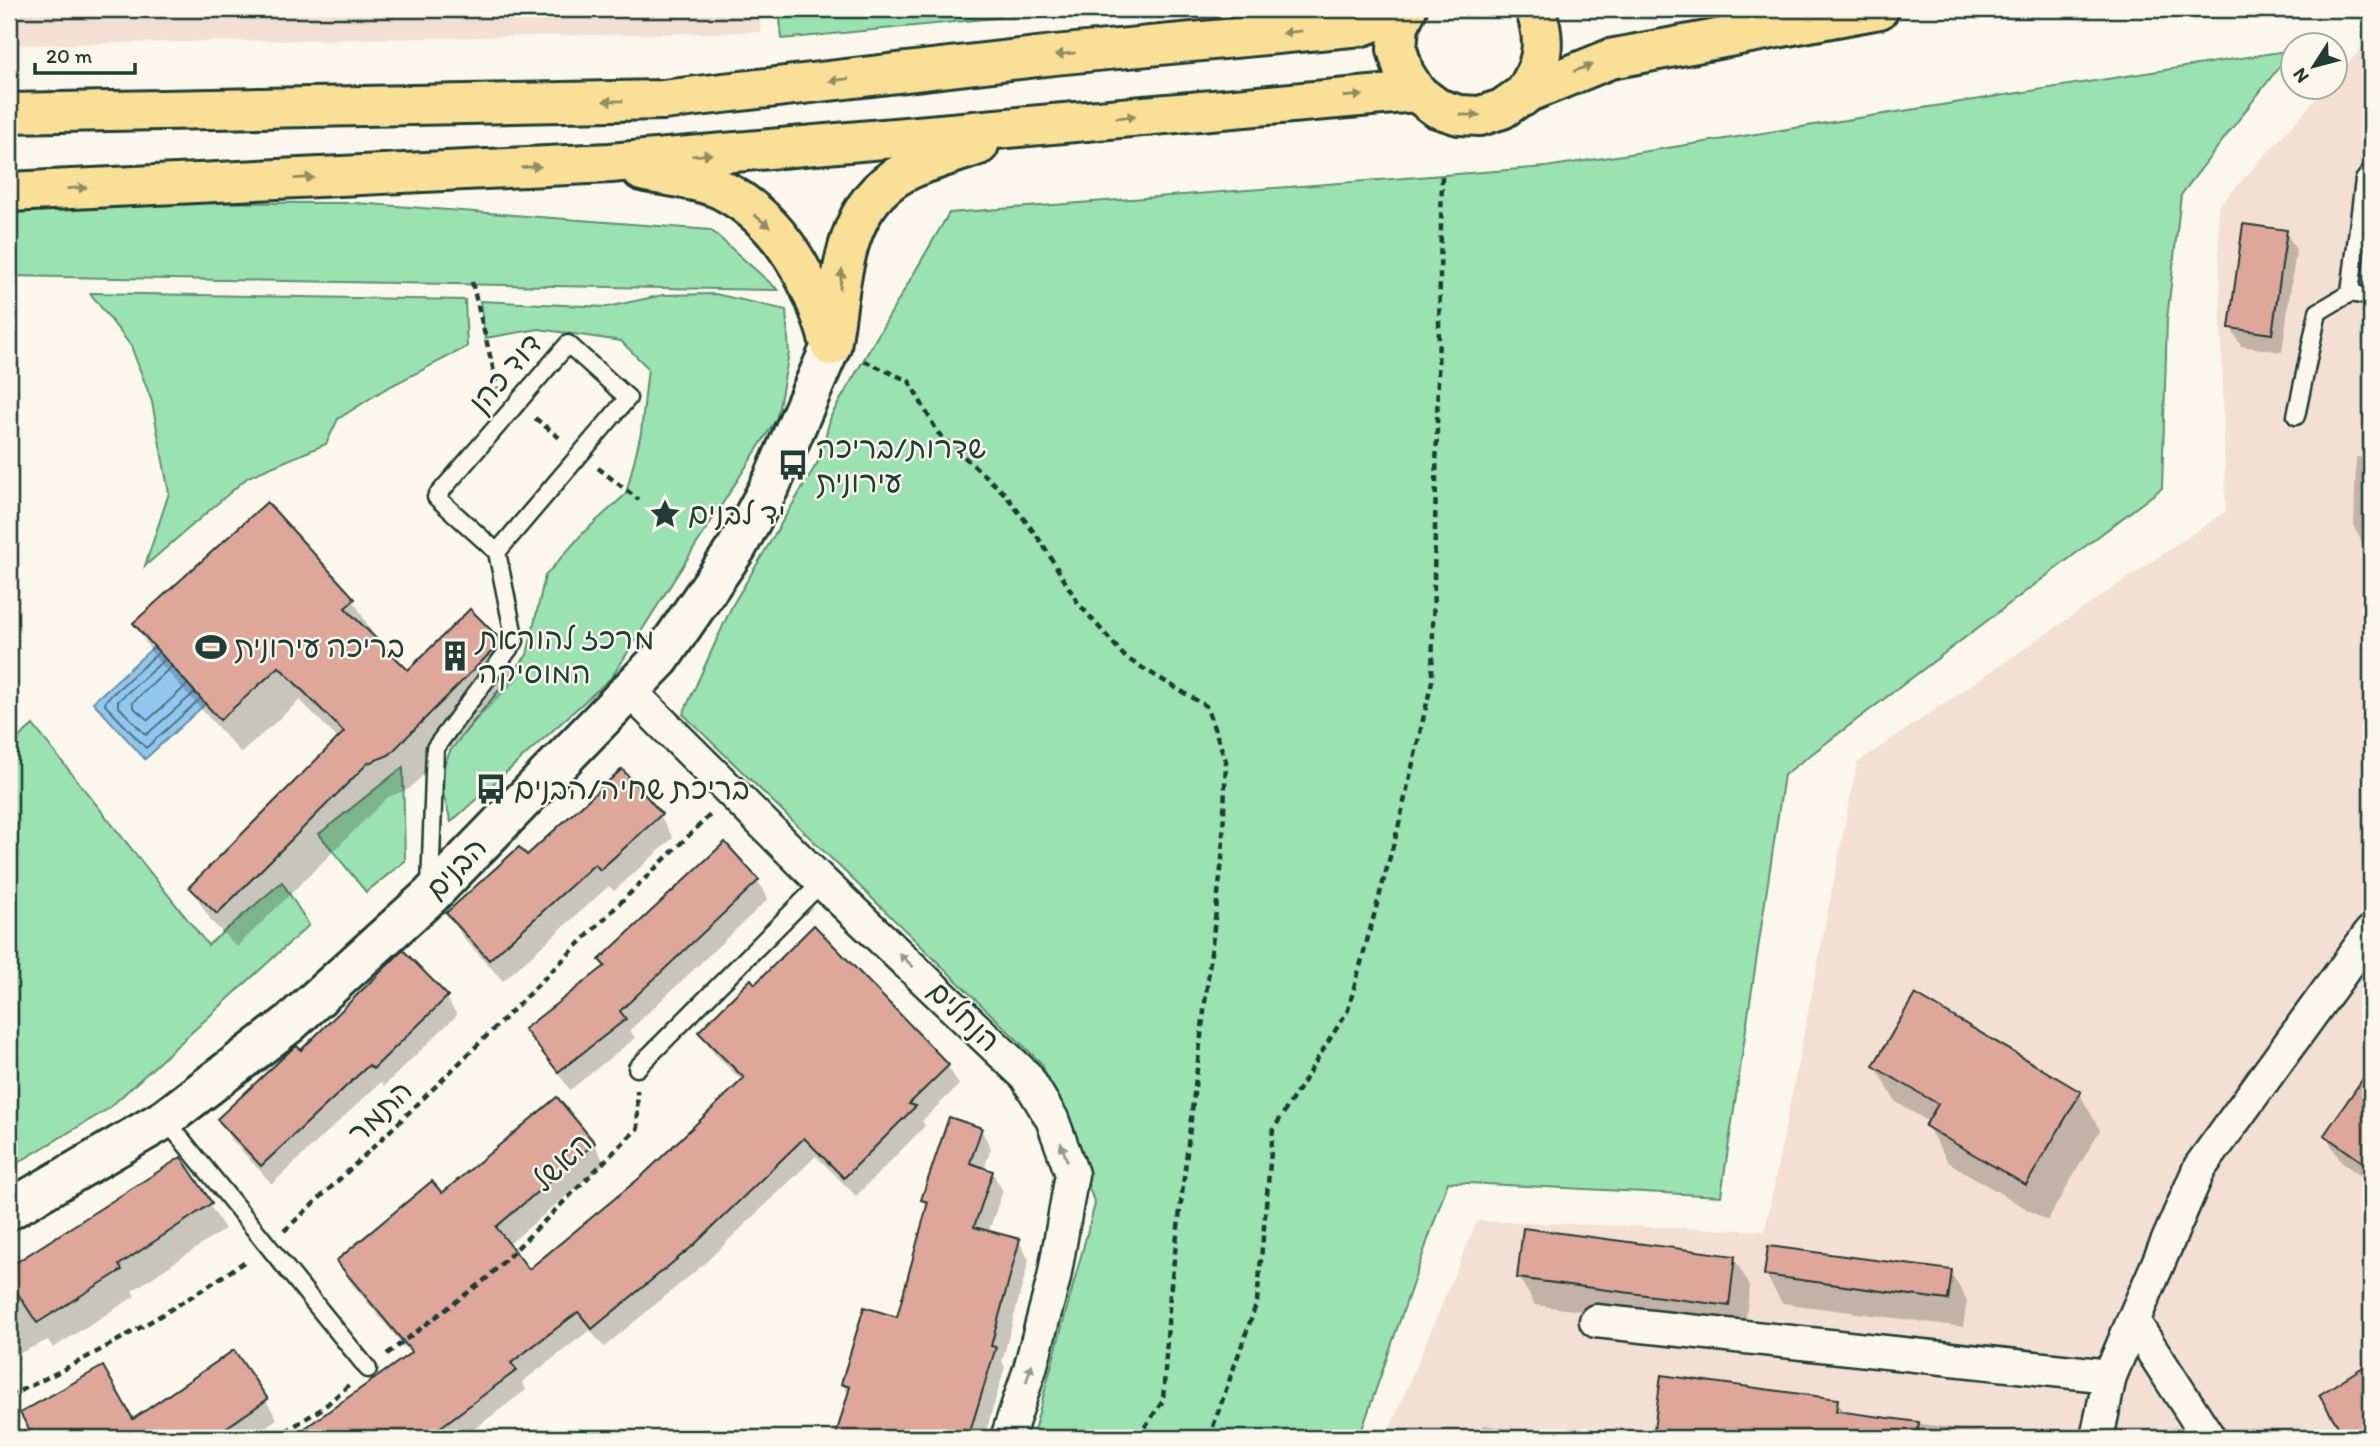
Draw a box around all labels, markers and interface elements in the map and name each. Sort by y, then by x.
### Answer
one-way arrow [1280,27,1302,38]
scale bar [35,32,135,76]
north arrow [2278,32,2348,102]
text: 20 m [46,43,93,68]
one-way arrow [1054,49,1076,60]
one-way arrow [1573,63,1594,74]
text: N [2288,64,2314,88]
one-way arrow [828,74,850,85]
one-way arrow [1342,90,1364,101]
one-way arrow [602,96,624,107]
one-way arrow [1459,109,1481,121]
one-way arrow [1116,112,1138,123]
one-way arrow [691,149,713,160]
one-way arrow [521,161,543,172]
one-way arrow [293,172,315,183]
one-way arrow [66,183,88,194]
one-way arrow [753,213,771,228]
one-way arrow [836,267,847,289]
street label: דוד כהן [460,325,549,420]
place label: שדרות/בריכה עירונית [816,429,986,500]
bus stop icon: שדרות/בריכה עירונית [776,448,810,482]
place label: יד לבנים [688,495,786,532]
place icon: יד לבנים [648,497,682,531]
place label: מרכז להוראת המוסיקה [474,620,655,691]
place label: בריכה עירונית [234,628,405,665]
sports icon: בריכה עירונית [194,630,228,664]
building icon: מרכז להוראת המוסיקה [438,639,472,673]
place label: בריכת שחיה/הבנים [514,770,750,807]
bus stop icon: בריכת שחיה/הבנים [474,772,508,806]
street label: הבנים [417,828,494,907]
one-way arrow [898,953,915,969]
street label: הנחלים [920,972,1008,1059]
street label: התמר [339,1072,420,1151]
street label: האשל [524,1124,599,1199]
one-way arrow [1058,1142,1069,1163]
one-way arrow [1024,1363,1034,1384]

